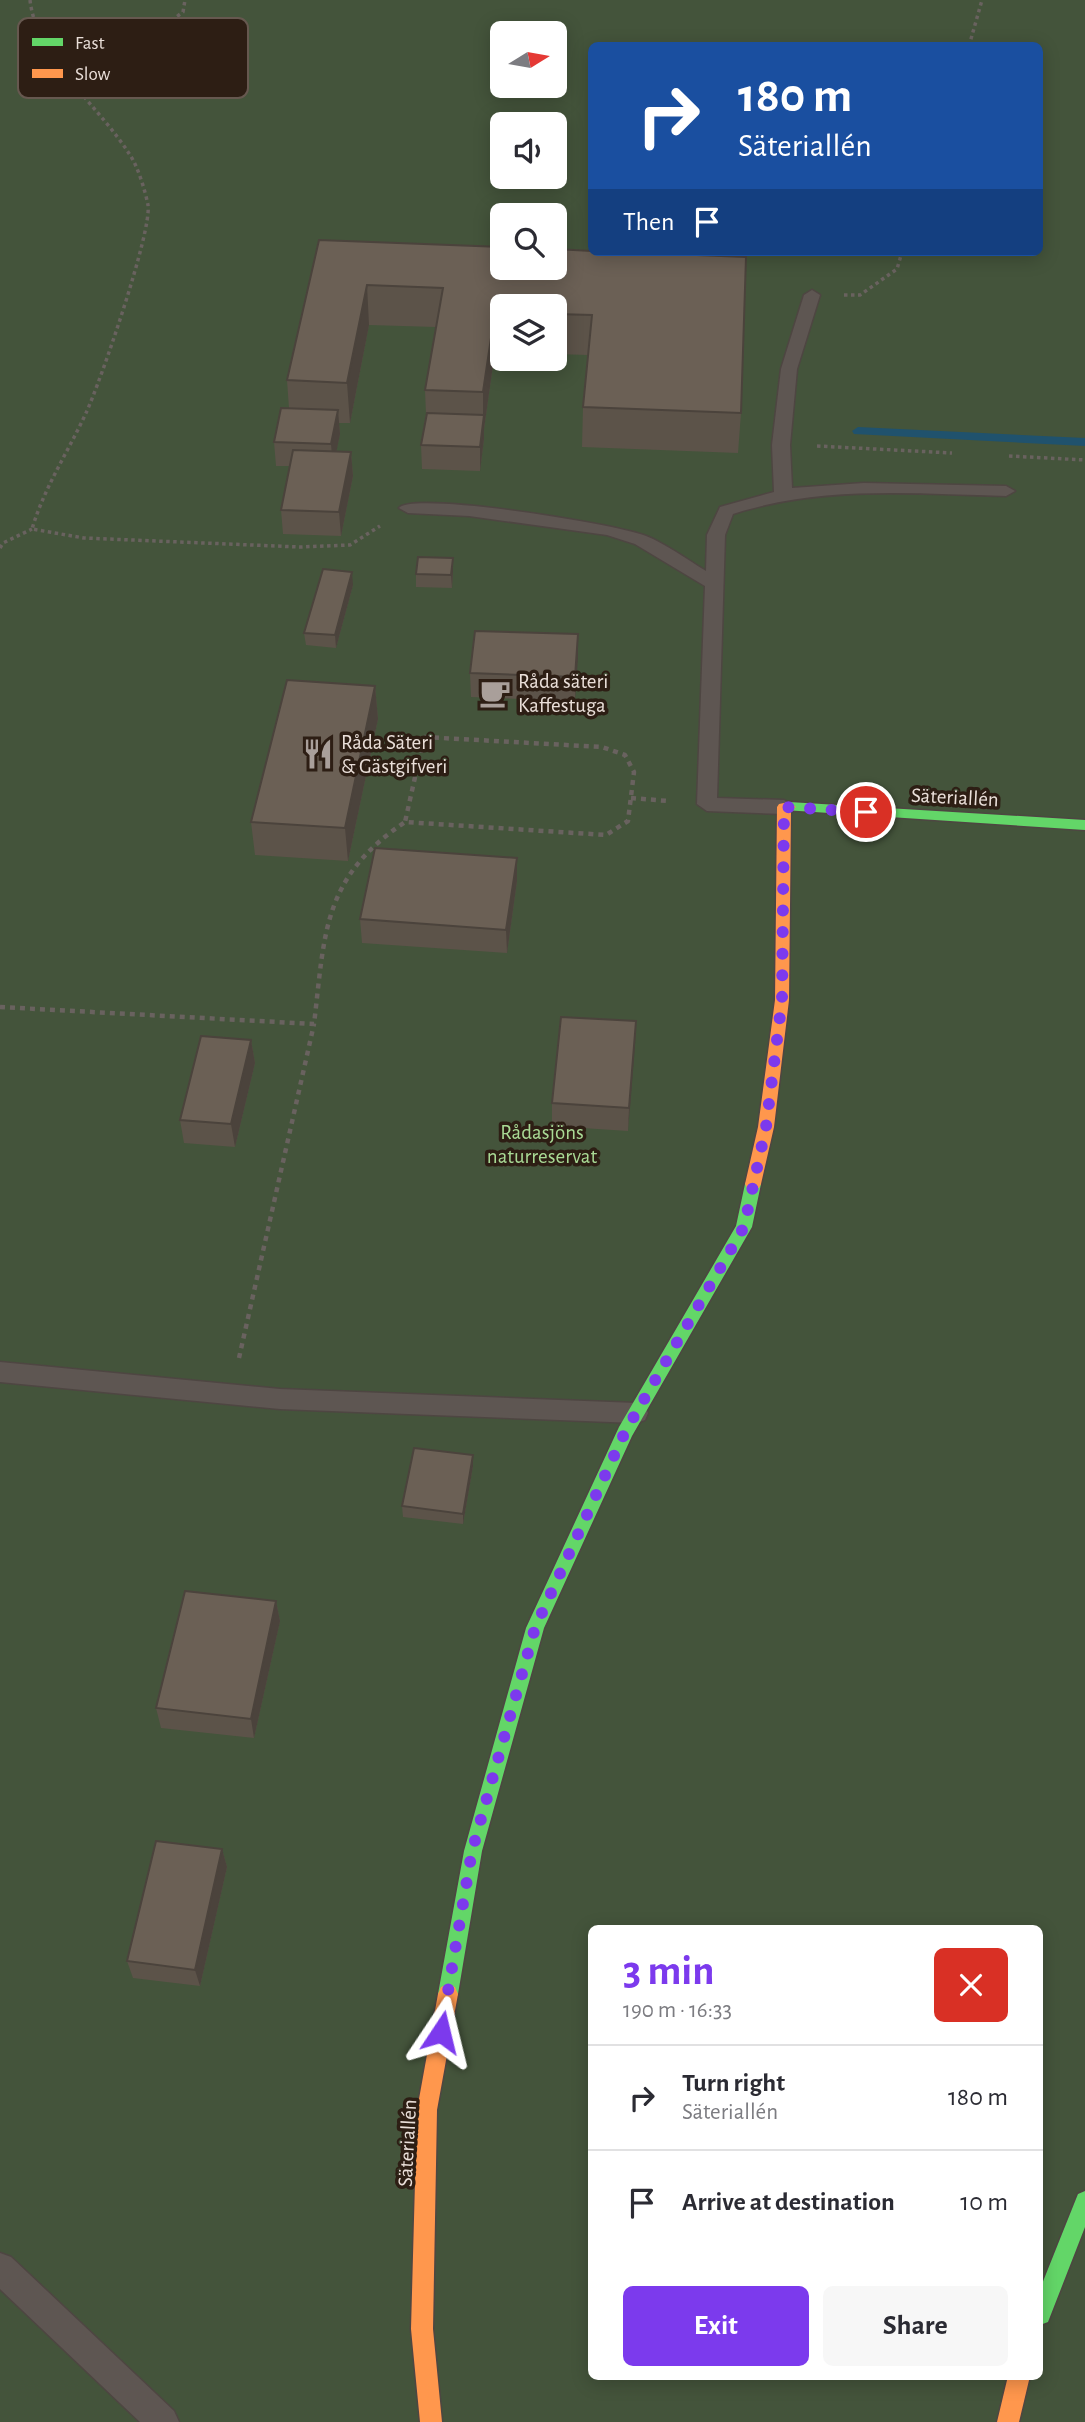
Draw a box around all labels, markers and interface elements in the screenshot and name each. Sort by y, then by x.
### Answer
legend [18,18,248,98]
north arrow [490,21,567,98]
map controls [490,21,567,371]
text: Fast [75,34,105,53]
text: Slow [75,65,111,84]
icon: right [623,70,714,161]
text: 180 m [738,72,852,121]
button: sound [490,112,567,189]
text: Säteriallén [738,130,872,162]
button: search [490,203,567,280]
icon: arrive [688,203,726,241]
text: Then [623,209,674,235]
button: layers [490,294,567,371]
place label: Råda säteri Kaffestuga [518,671,608,716]
cafe icon: Råda säteri Kaffestuga [478,676,512,710]
place label: Råda Säteri & Gästgifveri [341,732,447,777]
restaurant icon: Råda Säteri & Gästgifveri [301,737,335,771]
pin [836,782,896,842]
street label: Säteriallén [911,785,999,810]
icon: arrive [847,793,885,831]
park label: Rådasjöns naturreservat [487,1122,597,1167]
button: close [934,1948,1008,2022]
text: 3 min [623,1950,715,1992]
position arrow [404,1995,478,2069]
text: 190 m · 16:33 [623,1999,732,2022]
text: Turn right [682,2070,785,2096]
icon: right [623,2079,661,2117]
text: 180 m [948,2084,1008,2110]
street label: Säteriallén [395,2099,420,2187]
text: Säteriallén [682,2101,778,2124]
icon: arrive [623,2184,661,2222]
text: Arrive at destination [682,2189,895,2215]
text: 10 m [960,2189,1008,2215]
button: Exit [623,2286,809,2366]
button: Share [823,2286,1008,2366]

